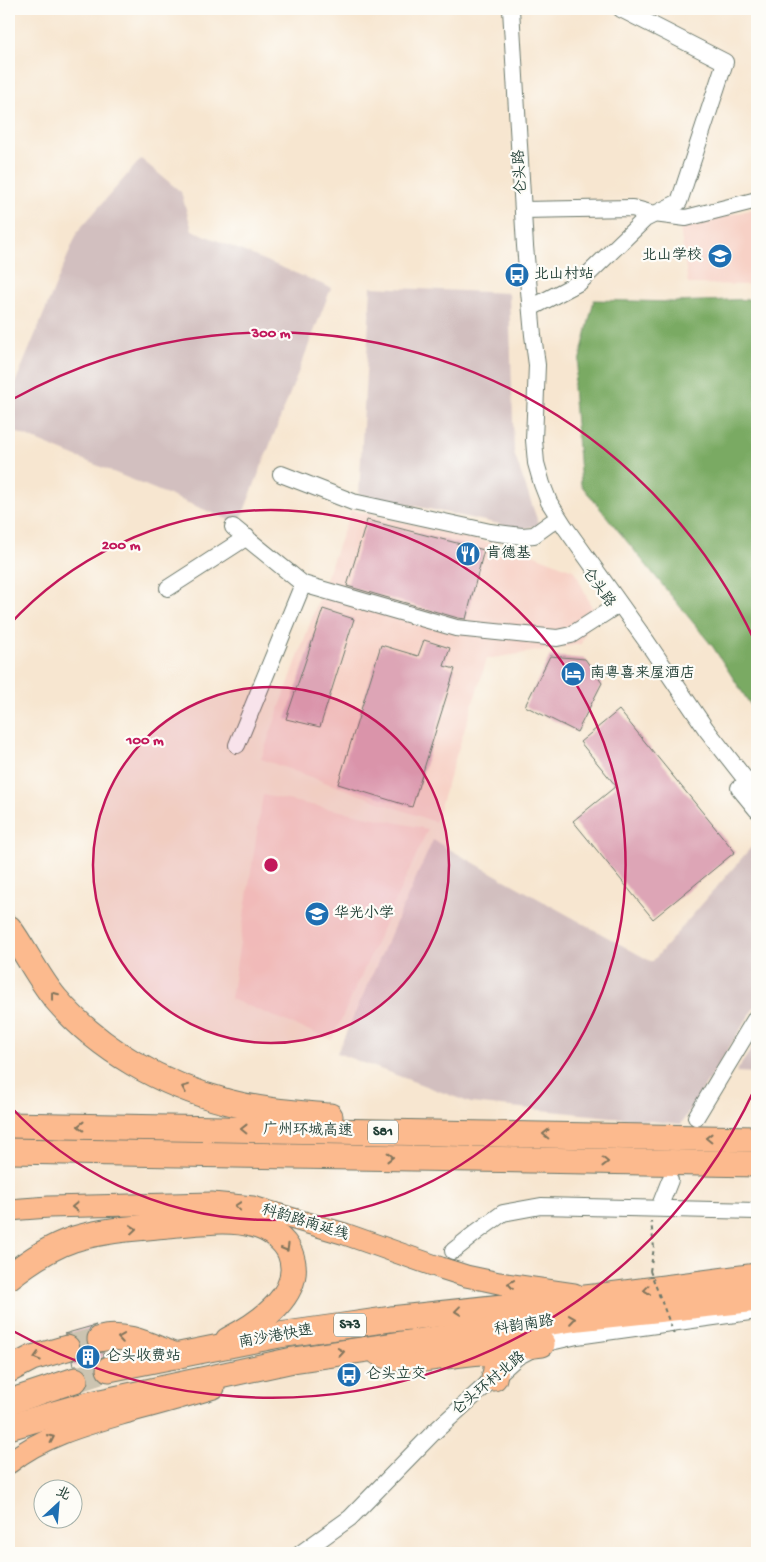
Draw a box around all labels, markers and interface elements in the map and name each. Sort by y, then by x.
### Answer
street label: 仑头路 [510,149,532,195]
school or university icon: 北山学校 [707,243,733,269]
place label: 北山学校 [642,246,702,265]
bus stop icon: 北山村站 [504,262,530,288]
place label: 北山村站 [534,265,594,284]
text: 300 m [250,325,291,343]
text: 200 m [102,537,141,555]
restaurant icon: 肯德基 [455,541,481,567]
place label: 肯德基 [486,544,531,563]
street label: 仑头路 [577,565,619,611]
hotel icon: 南粤喜来屋酒店 [560,661,586,687]
place label: 南粤喜来屋酒店 [590,664,695,683]
text: 100 m [125,732,164,750]
centre of rings [262,856,280,874]
school or university icon: 华光小学 [304,901,330,927]
place label: 华光小学 [334,904,394,923]
one-way arrow [51,992,59,1001]
one-way arrow [181,1084,190,1094]
street label: 广州环城高速 [263,1120,353,1141]
road number: S81 [368,1120,398,1144]
one-way arrow [77,1121,84,1131]
one-way arrow [239,1124,247,1135]
one-way arrow [542,1129,550,1140]
one-way arrow [704,1133,712,1143]
one-way arrow [386,1152,394,1162]
one-way arrow [602,1157,609,1167]
one-way arrow [233,1200,241,1211]
street label: 科韵路南延线 [259,1200,351,1245]
one-way arrow [71,1201,79,1212]
one-way arrow [130,1224,138,1235]
one-way arrow [280,1242,290,1251]
one-way arrow [506,1280,515,1290]
one-way arrow [642,1284,650,1295]
one-way arrow [454,1305,462,1316]
street label: 科韵南路 [493,1311,555,1340]
road number: S73 [334,1314,366,1336]
one-way arrow [568,1314,577,1324]
street label: 南沙港快速 [237,1321,315,1352]
one-way arrow [117,1333,125,1344]
building icon: 仑头收费站 [75,1344,101,1370]
one-way arrow [337,1347,345,1358]
street label: 仑头环村北路 [448,1347,529,1420]
place label: 仑头收费站 [106,1348,181,1366]
one-way arrow [33,1351,42,1361]
bus stop icon: 仑头立交 [336,1362,362,1388]
place label: 仑头立交 [366,1366,426,1384]
one-way arrow [46,1434,55,1445]
north arrow [32,1480,82,1530]
text: 北 [53,1484,73,1505]

